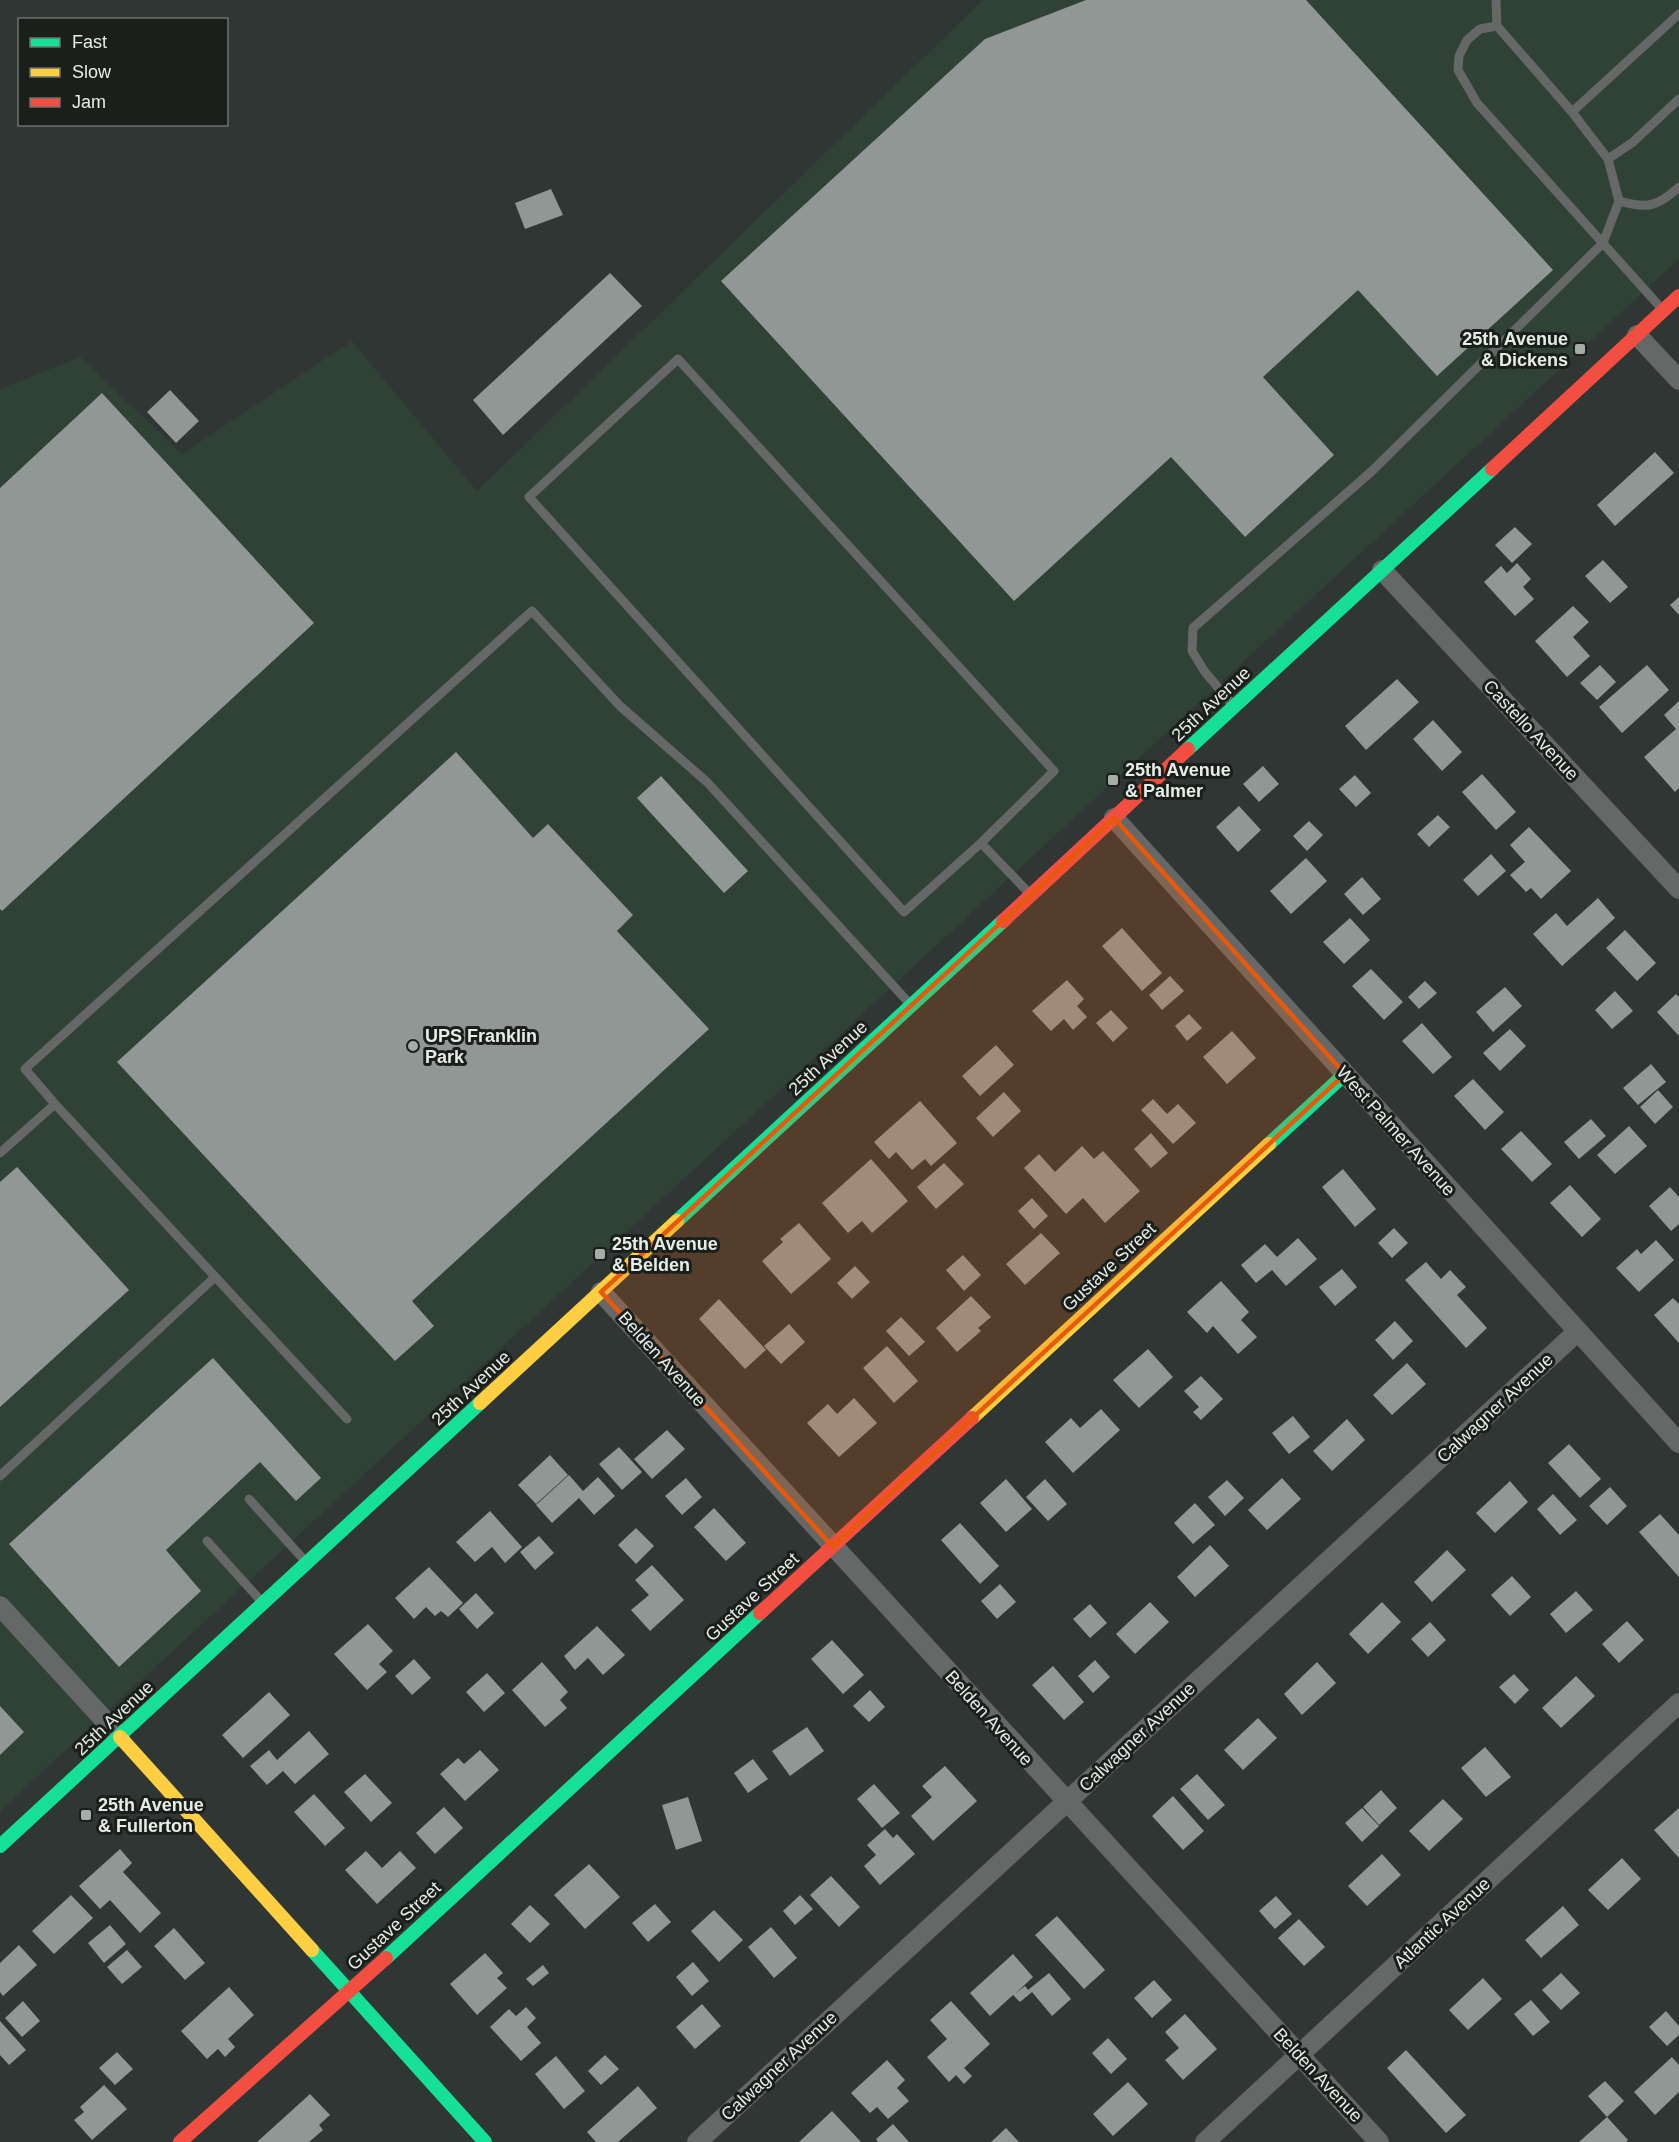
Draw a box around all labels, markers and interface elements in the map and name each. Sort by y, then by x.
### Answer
legend [18,18,228,126]
text: Fast [72,32,107,52]
text: Slow [72,62,112,82]
text: Jam [72,92,106,112]
place label: 25th Avenue & Dickens [1462,329,1568,370]
marker: 25th Avenue & Dickens [1573,342,1587,356]
street label: 25th Avenue [1168,663,1254,745]
street label: Castello Avenue [1479,676,1583,784]
place label: 25th Avenue & Palmer [1125,760,1231,801]
marker: 25th Avenue & Palmer [1106,773,1120,787]
street label: 25th Avenue [785,1017,871,1099]
place label: UPS Franklin Park [425,1026,537,1067]
marker: UPS Franklin Park [406,1039,420,1053]
street label: West Palmer Avenue [1333,1062,1459,1200]
street label: Gustave Street [1058,1219,1160,1315]
place label: 25th Avenue & Belden [612,1234,718,1275]
marker: 25th Avenue & Belden [593,1247,607,1261]
street label: Belden Avenue [614,1307,710,1411]
street label: 25th Avenue [428,1347,514,1429]
street label: Calwagner Avenue [1433,1349,1557,1467]
street label: Gustave Street [701,1549,803,1645]
street label: Belden Avenue [941,1666,1037,1770]
street label: 25th Avenue [71,1677,157,1759]
street label: Calwagner Avenue [1075,1678,1199,1796]
place label: 25th Avenue & Fullerton [98,1795,204,1836]
marker: 25th Avenue & Fullerton [79,1808,93,1822]
street label: Atlantic Avenue [1390,1873,1494,1973]
street label: Gustave Street [343,1878,445,1974]
street label: Calwagner Avenue [717,2007,841,2125]
street label: Belden Avenue [1270,2024,1366,2126]

